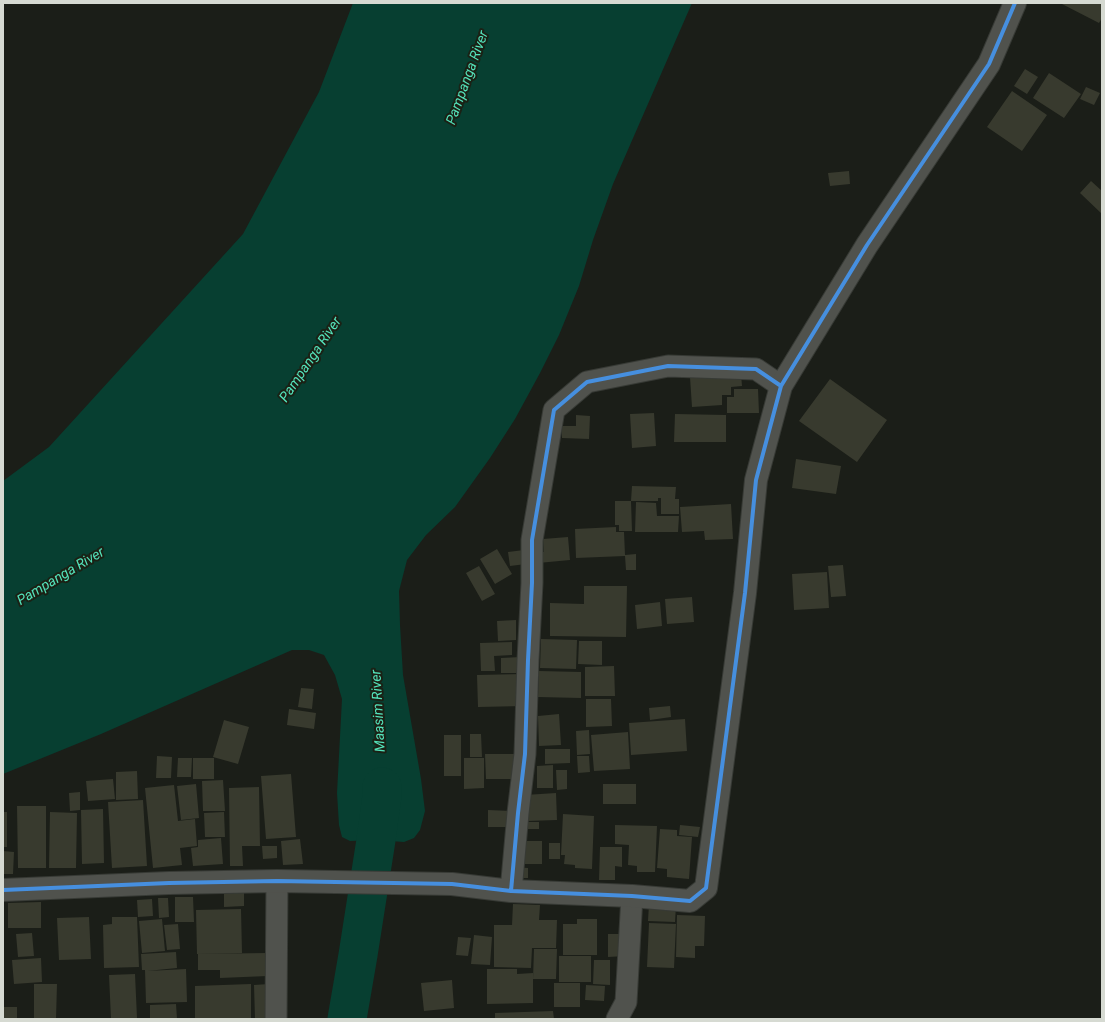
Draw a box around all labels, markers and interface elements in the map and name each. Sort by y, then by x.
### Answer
water label: Pampanga River [443,29,493,127]
water label: Pampanga River [276,314,346,406]
water label: Pampanga River [14,544,108,610]
water label: Maasim River [368,669,390,753]

